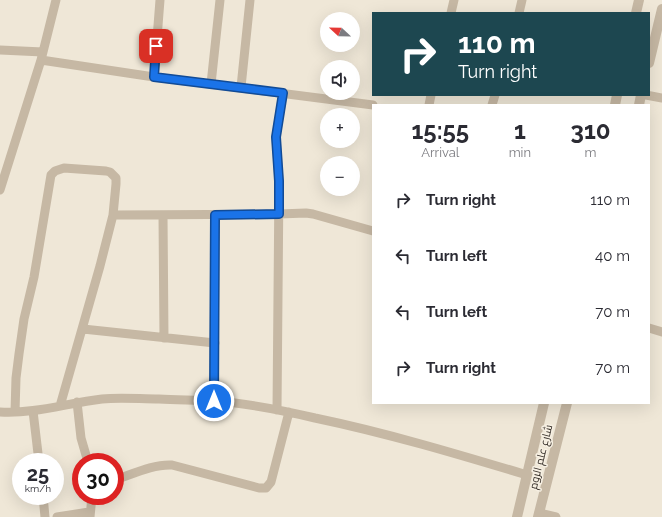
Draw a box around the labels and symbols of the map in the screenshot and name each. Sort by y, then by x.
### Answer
north arrow [320,12,360,52]
pin [139,29,173,63]
position arrow [193,380,235,422]
street label: شارع علم الروم [527,423,556,491]
speed limit sign: 30 [72,453,124,505]

